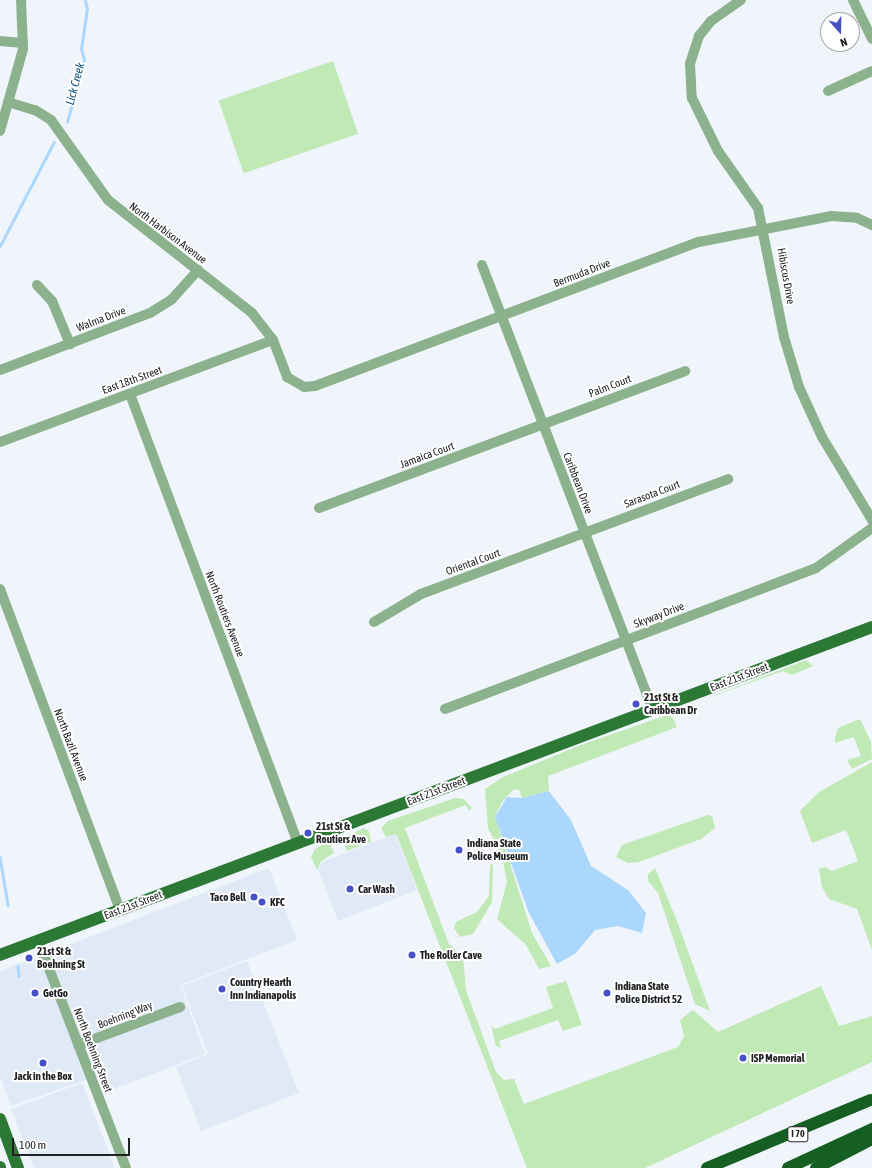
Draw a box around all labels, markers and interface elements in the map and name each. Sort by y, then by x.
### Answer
north arrow [820,12,860,52]
text: N [839,36,849,49]
water label: Lick Creek [63,61,89,107]
street label: North Harbison Avenue [127,200,209,266]
street label: Hibiscus Drive [775,247,797,305]
street label: Bermuda Drive [552,256,612,290]
street label: Walma Drive [75,304,127,334]
street label: East 18th Street [100,363,164,397]
street label: Palm Court [587,372,633,400]
street label: Jamaica Court [398,439,456,471]
street label: Caribbean Drive [560,450,596,516]
street label: Sarasota Court [622,477,682,511]
street label: Oriental Court [444,546,502,578]
street label: North Routiers Avenue [203,569,247,659]
street label: Skyway Drive [632,599,686,631]
street label: East 21st Street [708,660,770,694]
place label: 21st St & Caribbean Dr [644,691,697,717]
marker: 21st St & Caribbean Dr [631,699,641,709]
street label: North Bazil Avenue [51,707,91,783]
street label: East 21st Street [405,774,467,808]
place label: 21st St & Routiers Ave [316,820,366,846]
marker: 21st St & Routiers Ave [303,828,313,838]
place label: Indiana State Police Museum [467,837,528,863]
marker: Indiana State Police Museum [454,845,464,855]
place label: Car Wash [358,882,395,896]
marker: Car Wash [345,884,355,894]
street label: East 21st Street [102,888,164,922]
place label: Taco Bell [210,890,246,904]
marker: Taco Bell [249,892,259,902]
place label: KFC [270,895,285,909]
marker: KFC [257,897,267,907]
place label: 21st St & Boehning St [37,945,85,971]
place label: The Roller Cave [420,948,482,962]
marker: The Roller Cave [407,950,417,960]
marker: 21st St & Boehning St [24,953,34,963]
place label: Country Hearth Inn Indianapolis [230,976,296,1002]
place label: Indiana State Police District 52 [615,980,682,1006]
marker: Country Hearth Inn Indianapolis [217,984,227,994]
place label: GetGo [43,986,68,1000]
marker: GetGo [30,988,40,998]
marker: Indiana State Police District 52 [602,988,612,998]
street label: Boehning Way [96,999,154,1031]
street label: North Boehning Street [71,1006,115,1094]
place label: ISP Memorial [751,1051,805,1065]
marker: ISP Memorial [738,1053,748,1063]
marker: Jack in the Box [38,1058,48,1068]
place label: Jack in the Box [14,1069,72,1083]
road number: I 70 [787,1126,809,1142]
scale bar [14,1130,132,1156]
text: 100 m [19,1138,46,1152]

